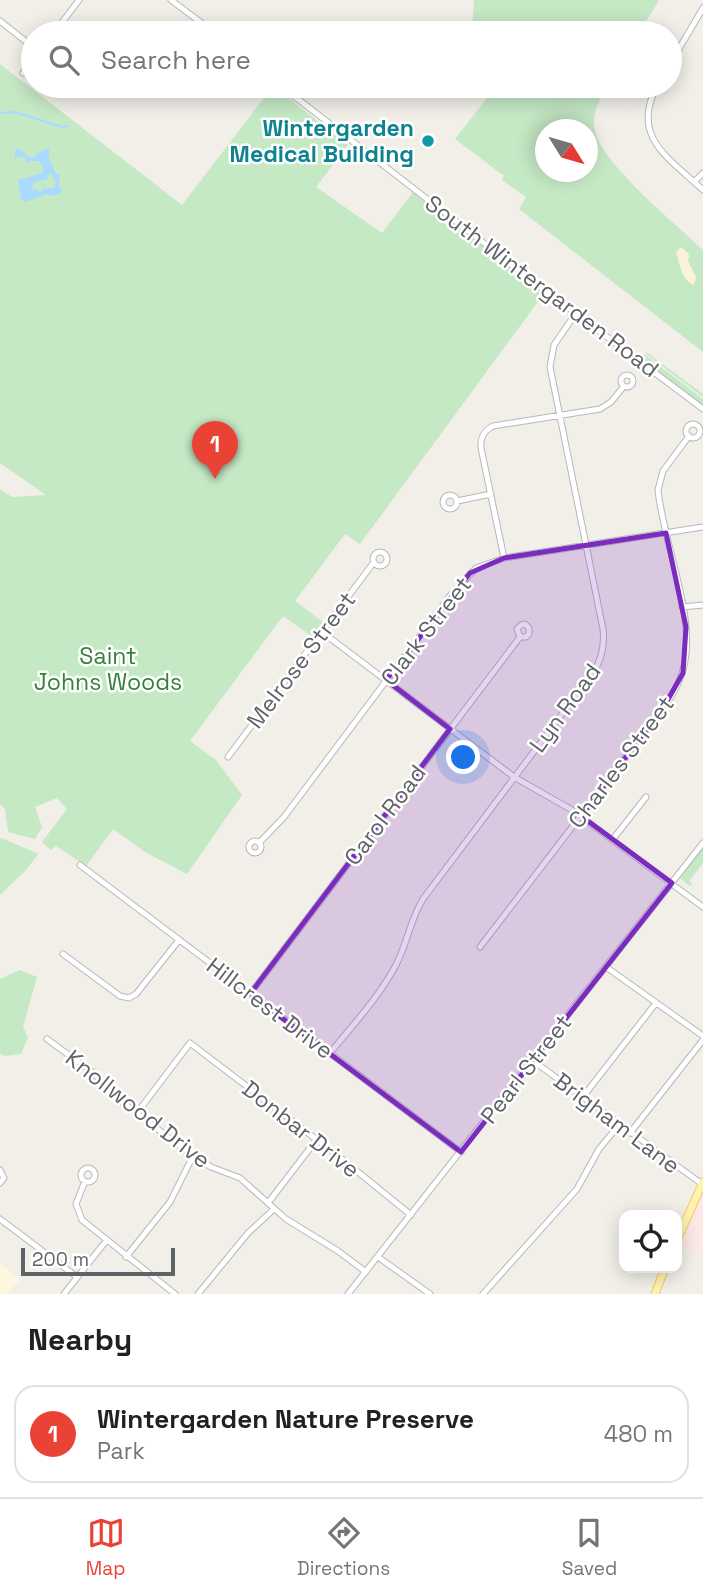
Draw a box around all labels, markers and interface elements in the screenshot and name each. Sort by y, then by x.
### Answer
search box [21,21,682,98]
icon: search [45,41,83,79]
text: Search here [101,43,251,77]
place label: Wintergarden Medical Building [230,113,414,169]
north arrow [535,119,598,182]
marker: Wintergarden Medical Building [420,133,436,149]
street label: South Wintergarden Road [419,188,665,384]
pin: 1 [192,421,238,479]
street label: Clark Street [374,570,478,692]
street label: Melrose Street [240,586,362,734]
park label: Saint Johns Woods [34,641,182,697]
street label: Lyn Road [523,658,607,758]
street label: Charles Street [561,690,681,834]
your location [446,740,480,774]
street label: Carol Road [337,759,433,871]
street label: Hillcrest Drive [201,951,339,1065]
street label: Pearl Street [474,1008,578,1130]
street label: Knollwood Drive [59,1043,217,1175]
street label: Brigham Lane [548,1066,686,1180]
street label: Donbar Drive [236,1074,366,1184]
map controls [619,1210,682,1273]
button: locate [619,1210,682,1273]
scale bar [21,1245,175,1277]
text: 200 m [32,1247,89,1272]
text: Nearby [28,1320,132,1359]
text: Wintergarden Nature Preserve [97,1402,474,1436]
text: 1 [48,1419,58,1449]
text: 480 m [604,1419,673,1449]
text: Park [97,1436,145,1466]
tab: Map [86,1514,125,1581]
tab: Directions [297,1514,390,1581]
tab: Saved [562,1514,617,1581]

